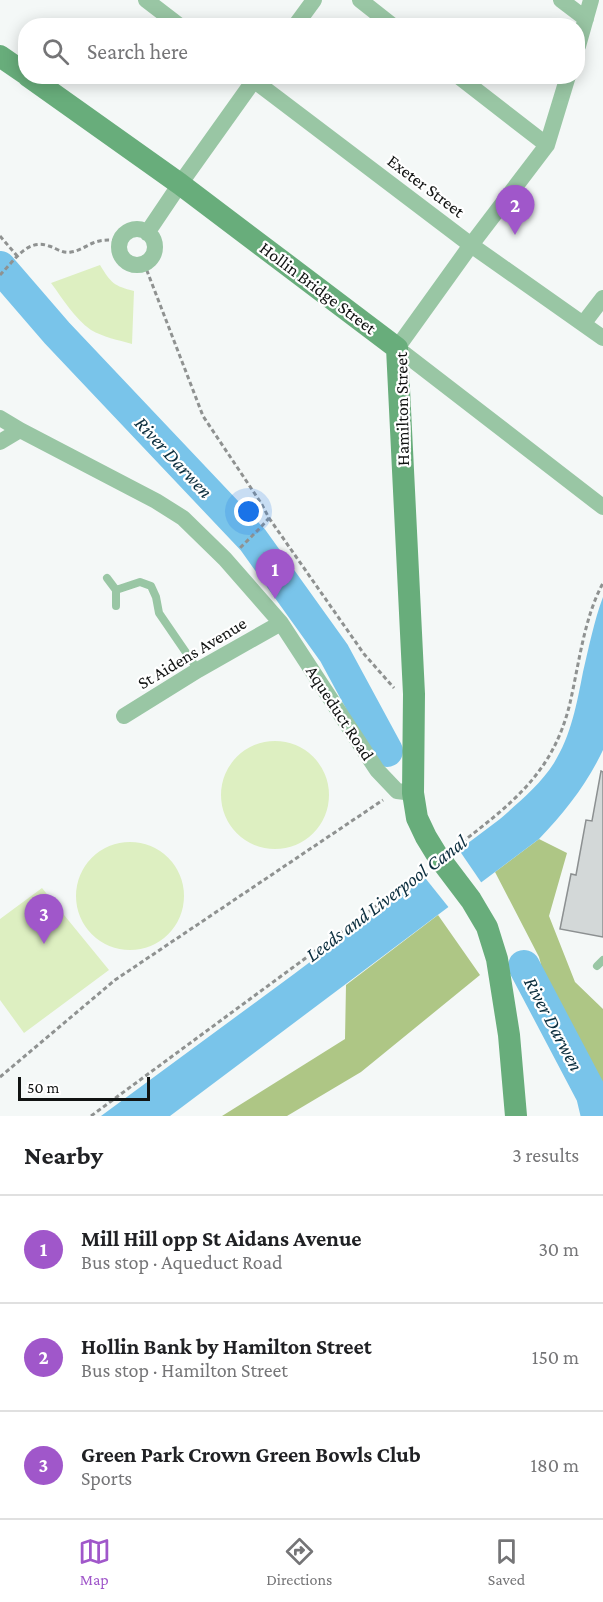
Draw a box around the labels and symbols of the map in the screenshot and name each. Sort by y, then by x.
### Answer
street label: Exeter Street [384,151,469,222]
pin: 2 [496,186,534,235]
street label: Hollin Bridge Street [256,238,381,339]
street label: Hamilton Street [391,351,413,466]
water label: River Darwen [131,412,217,502]
your location [234,497,263,526]
pin: 1 [256,550,294,599]
street label: St Aidens Avenue [134,613,250,693]
street label: Aqueduct Road [302,662,378,765]
water label: Leeds and Liverpool Canal [301,830,472,967]
pin: 3 [24,894,63,944]
water label: River Darwen [520,973,588,1075]
scale bar [18,1074,150,1102]

